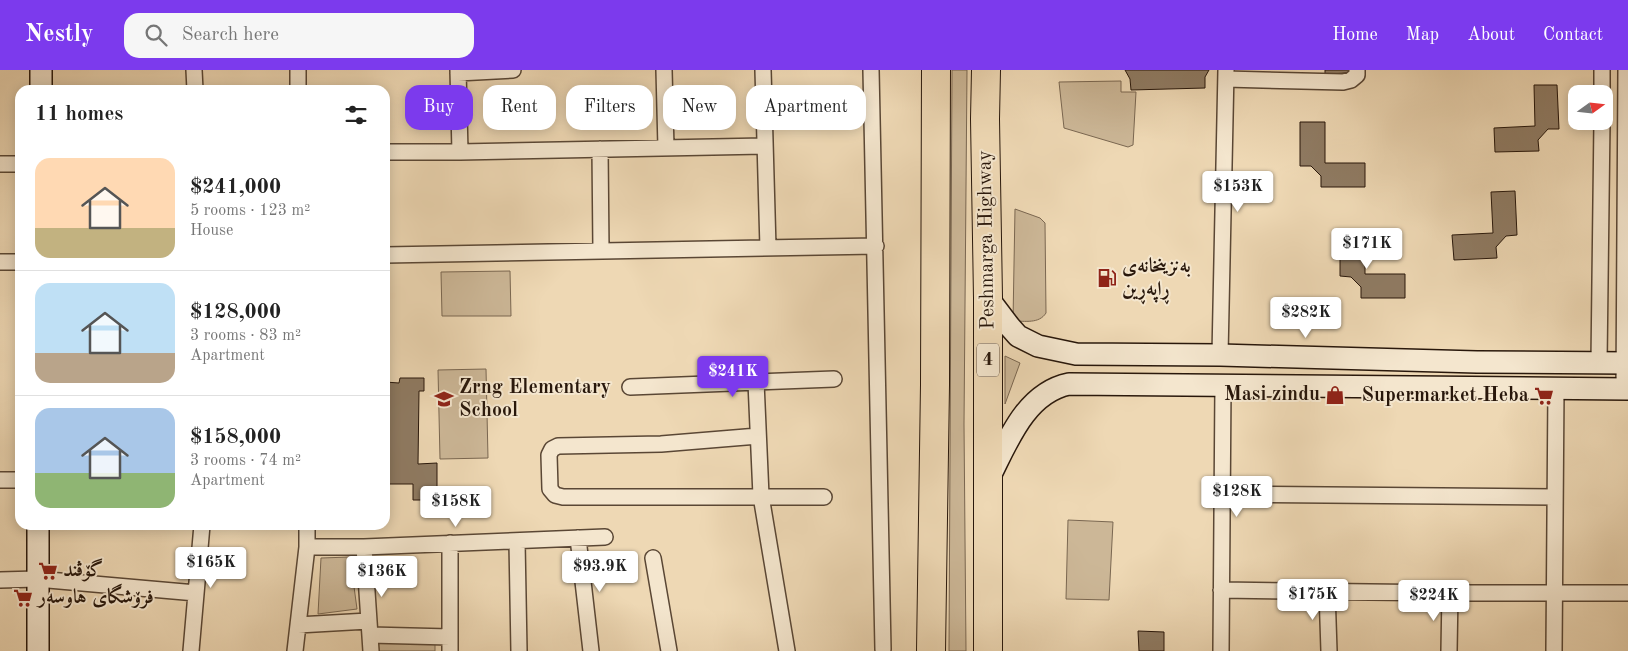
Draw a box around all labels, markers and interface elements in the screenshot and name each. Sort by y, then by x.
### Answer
search box [124,13,474,58]
icon: search [142,21,170,49]
text: Nestly [25,23,94,47]
text: Search here [182,26,279,45]
text: Home [1332,26,1378,44]
text: Map [1406,26,1439,44]
text: About [1467,26,1515,44]
text: Contact [1543,26,1603,44]
chip: Buy [405,85,473,130]
chip: Rent [483,85,556,130]
chip: Filters [566,85,653,130]
chip: New [663,85,736,130]
chip: Apartment [746,85,866,130]
north arrow [1568,85,1612,130]
map controls [1568,85,1613,130]
icon: filters [342,101,370,129]
text: 11 homes [35,104,123,125]
street label: Peshmarga Highway [975,150,999,330]
pin: $153K [1203,170,1273,213]
text: $241,000 [190,177,281,198]
icon: home [75,178,135,238]
text: $153K [1213,179,1263,195]
text: 5 rooms · 123 m² [190,203,310,219]
text: House [190,223,233,239]
pin: $171K [1332,228,1402,270]
text: $171K [1342,236,1392,252]
place label: بەنزینخانەی ڕاپەڕین [1122,256,1191,305]
fuel station icon: بەنزینخانەی ڕاپەڕین [1096,267,1118,289]
pin: $282K [1271,296,1341,339]
text: $128,000 [190,302,281,323]
icon: home [75,303,135,363]
text: $282K [1281,305,1331,321]
text: 3 rooms · 83 m² [190,328,301,344]
road number: 4 [977,344,999,376]
text: Apartment [190,348,265,364]
pin: $241K [698,356,768,398]
text: $241K [708,364,758,380]
place label: Zrng Elementary School [459,378,611,421]
shop icon: Masi zindu [1324,384,1346,406]
place label: Masi zindu [1224,385,1320,405]
supermarket icon: Supermarket Heba [1533,385,1555,407]
place label: Supermarket Heba [1362,386,1529,406]
school or university icon: Zrng Elementary School [433,388,455,410]
text: $158,000 [190,427,281,448]
icon: home [75,428,135,488]
text: 3 rooms · 74 m² [190,453,301,469]
text: Apartment [190,473,265,489]
pin: $128K [1202,476,1272,518]
text: $128K [1212,484,1262,500]
pin: $158K [421,486,491,528]
text: $158K [431,494,481,510]
pin: $165K [176,546,246,589]
pin: $93.9K [559,550,641,593]
text: $165K [186,555,236,571]
pin: $136K [347,556,417,598]
place label: گۆڤند [63,558,103,582]
text: $93.9K [573,559,627,575]
supermarket icon: گۆڤند [37,560,59,582]
text: $136K [357,564,407,580]
pin: $175K [1278,578,1348,621]
pin: $224K [1399,580,1469,622]
place label: فرۆشگای هاوسەر [36,583,154,609]
supermarket icon: فرۆشگای هاوسەر [12,587,34,609]
text: $175K [1288,587,1338,603]
text: $224K [1409,588,1459,604]

